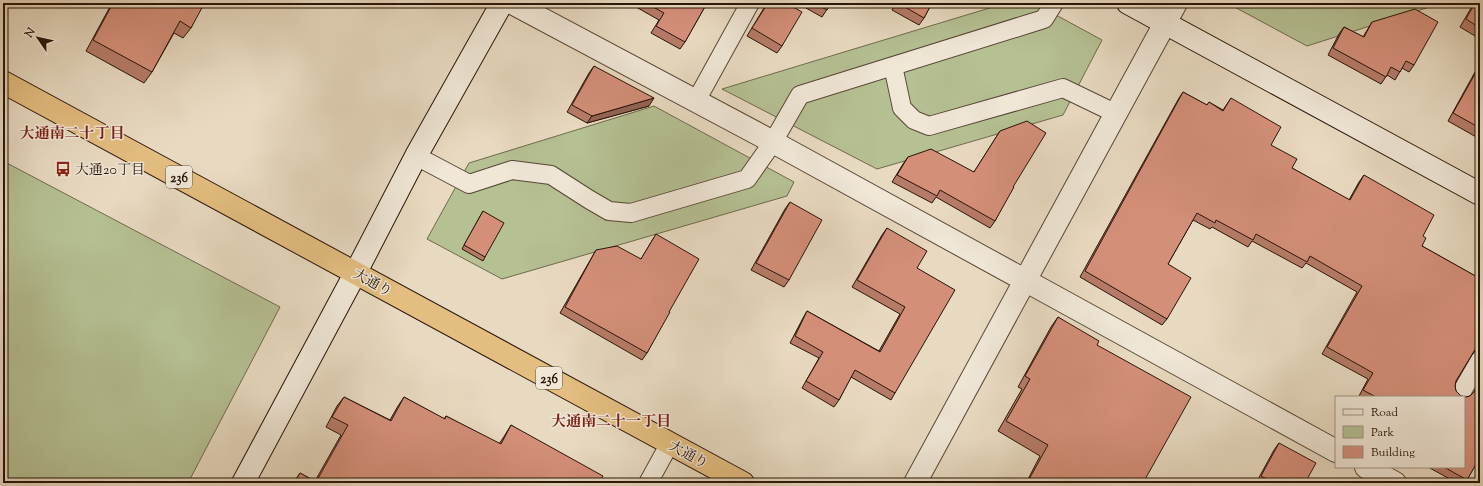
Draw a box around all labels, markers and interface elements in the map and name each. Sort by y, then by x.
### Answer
north arrow [18,18,58,58]
text: N [21,25,40,42]
district label: 大通南二十丁目 [19,124,125,145]
bus stop icon: 大通20丁目 [54,160,72,178]
place label: 大通20丁目 [75,161,145,181]
road number: 236 [166,166,192,188]
street label: 大通り [349,265,395,303]
road number: 236 [536,367,562,389]
legend [1335,396,1465,468]
text: Road [1371,404,1398,422]
district label: 大通南二十一丁目 [551,412,671,433]
text: Park [1371,424,1394,442]
street label: 大通り [665,437,711,474]
text: Building [1371,444,1415,462]

